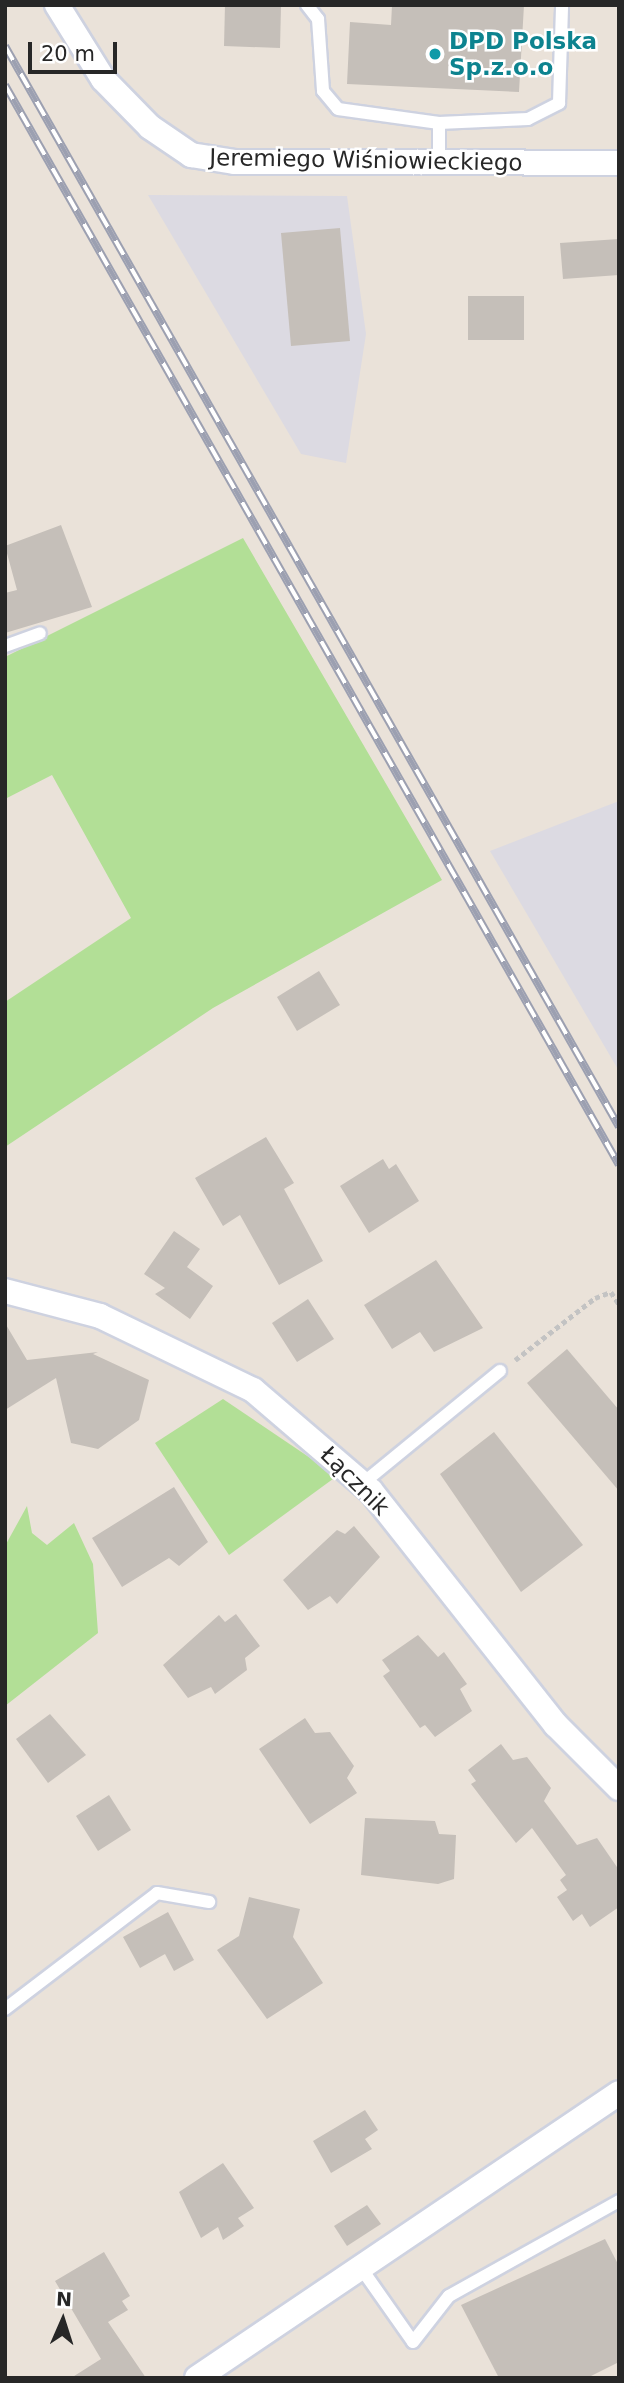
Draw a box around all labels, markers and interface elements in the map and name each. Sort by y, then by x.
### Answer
place label: DPD Polska Sp.z.o.o [449,27,597,81]
scale bar [32,28,121,72]
text: 20 m [41,42,95,66]
marker: DPD Polska Sp.z.o.o [427,46,443,62]
street label: Jeremiego Wiśniowieckiego [209,143,523,177]
street label: Łącznik [315,1441,395,1521]
north arrow [28,2285,98,2355]
text: N [56,2288,73,2310]

